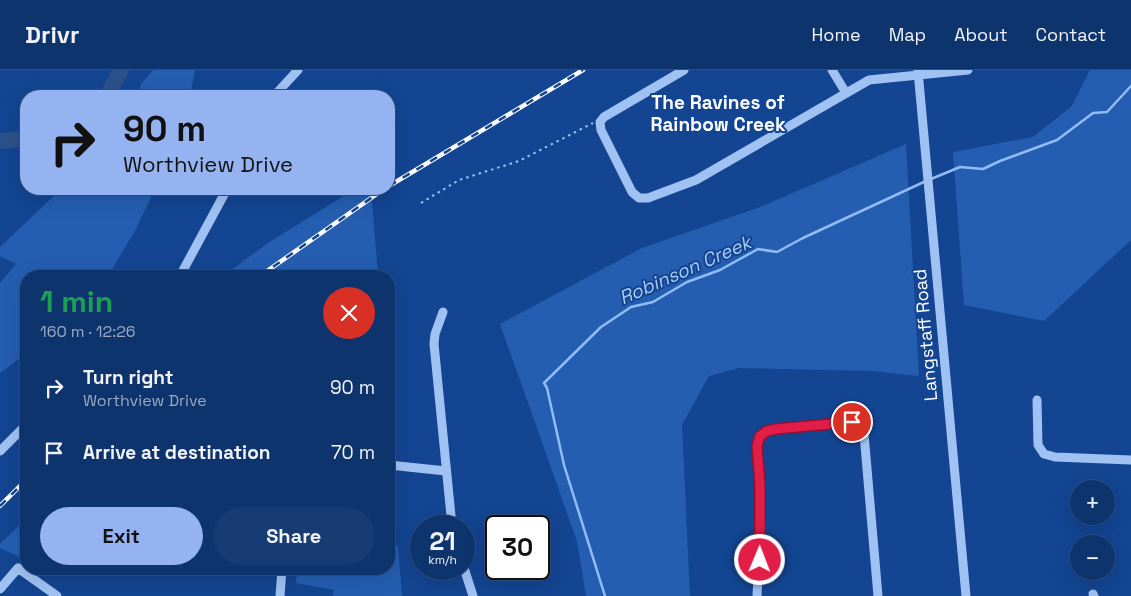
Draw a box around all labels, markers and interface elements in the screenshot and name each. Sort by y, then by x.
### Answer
text: Drivr [25,19,80,50]
text: Home [812,23,861,46]
text: Map [889,23,926,46]
text: About [954,23,1008,46]
text: Contact [1036,23,1106,46]
district label: The Ravines of Rainbow Creek [650,90,786,137]
text: 90 m [123,107,206,151]
icon: right [40,110,105,175]
text: Worthview Drive [123,150,293,178]
water label: Robinson Creek [615,229,758,310]
street label: Langstaff Road [908,268,942,402]
text: 1 min [40,282,113,321]
button: close [323,287,375,339]
text: 160 m · 12:26 [40,321,136,342]
text: Turn right [83,365,173,390]
icon: right [40,374,68,402]
text: 90 m [330,375,375,400]
text: Worthview Drive [83,390,207,411]
pin [831,401,873,443]
icon: arrive [838,408,866,436]
icon: arrive [40,439,68,467]
text: Arrive at destination [83,440,271,465]
text: 70 m [331,440,375,465]
map controls [1070,480,1115,580]
button: + [1070,480,1115,525]
button: Exit [40,507,203,565]
button: Share [213,507,375,565]
speed limit sign: 30 [485,515,550,580]
text: 21 [429,525,456,557]
position arrow [733,533,785,585]
button: − [1070,535,1115,580]
text: km/h [428,552,457,568]

